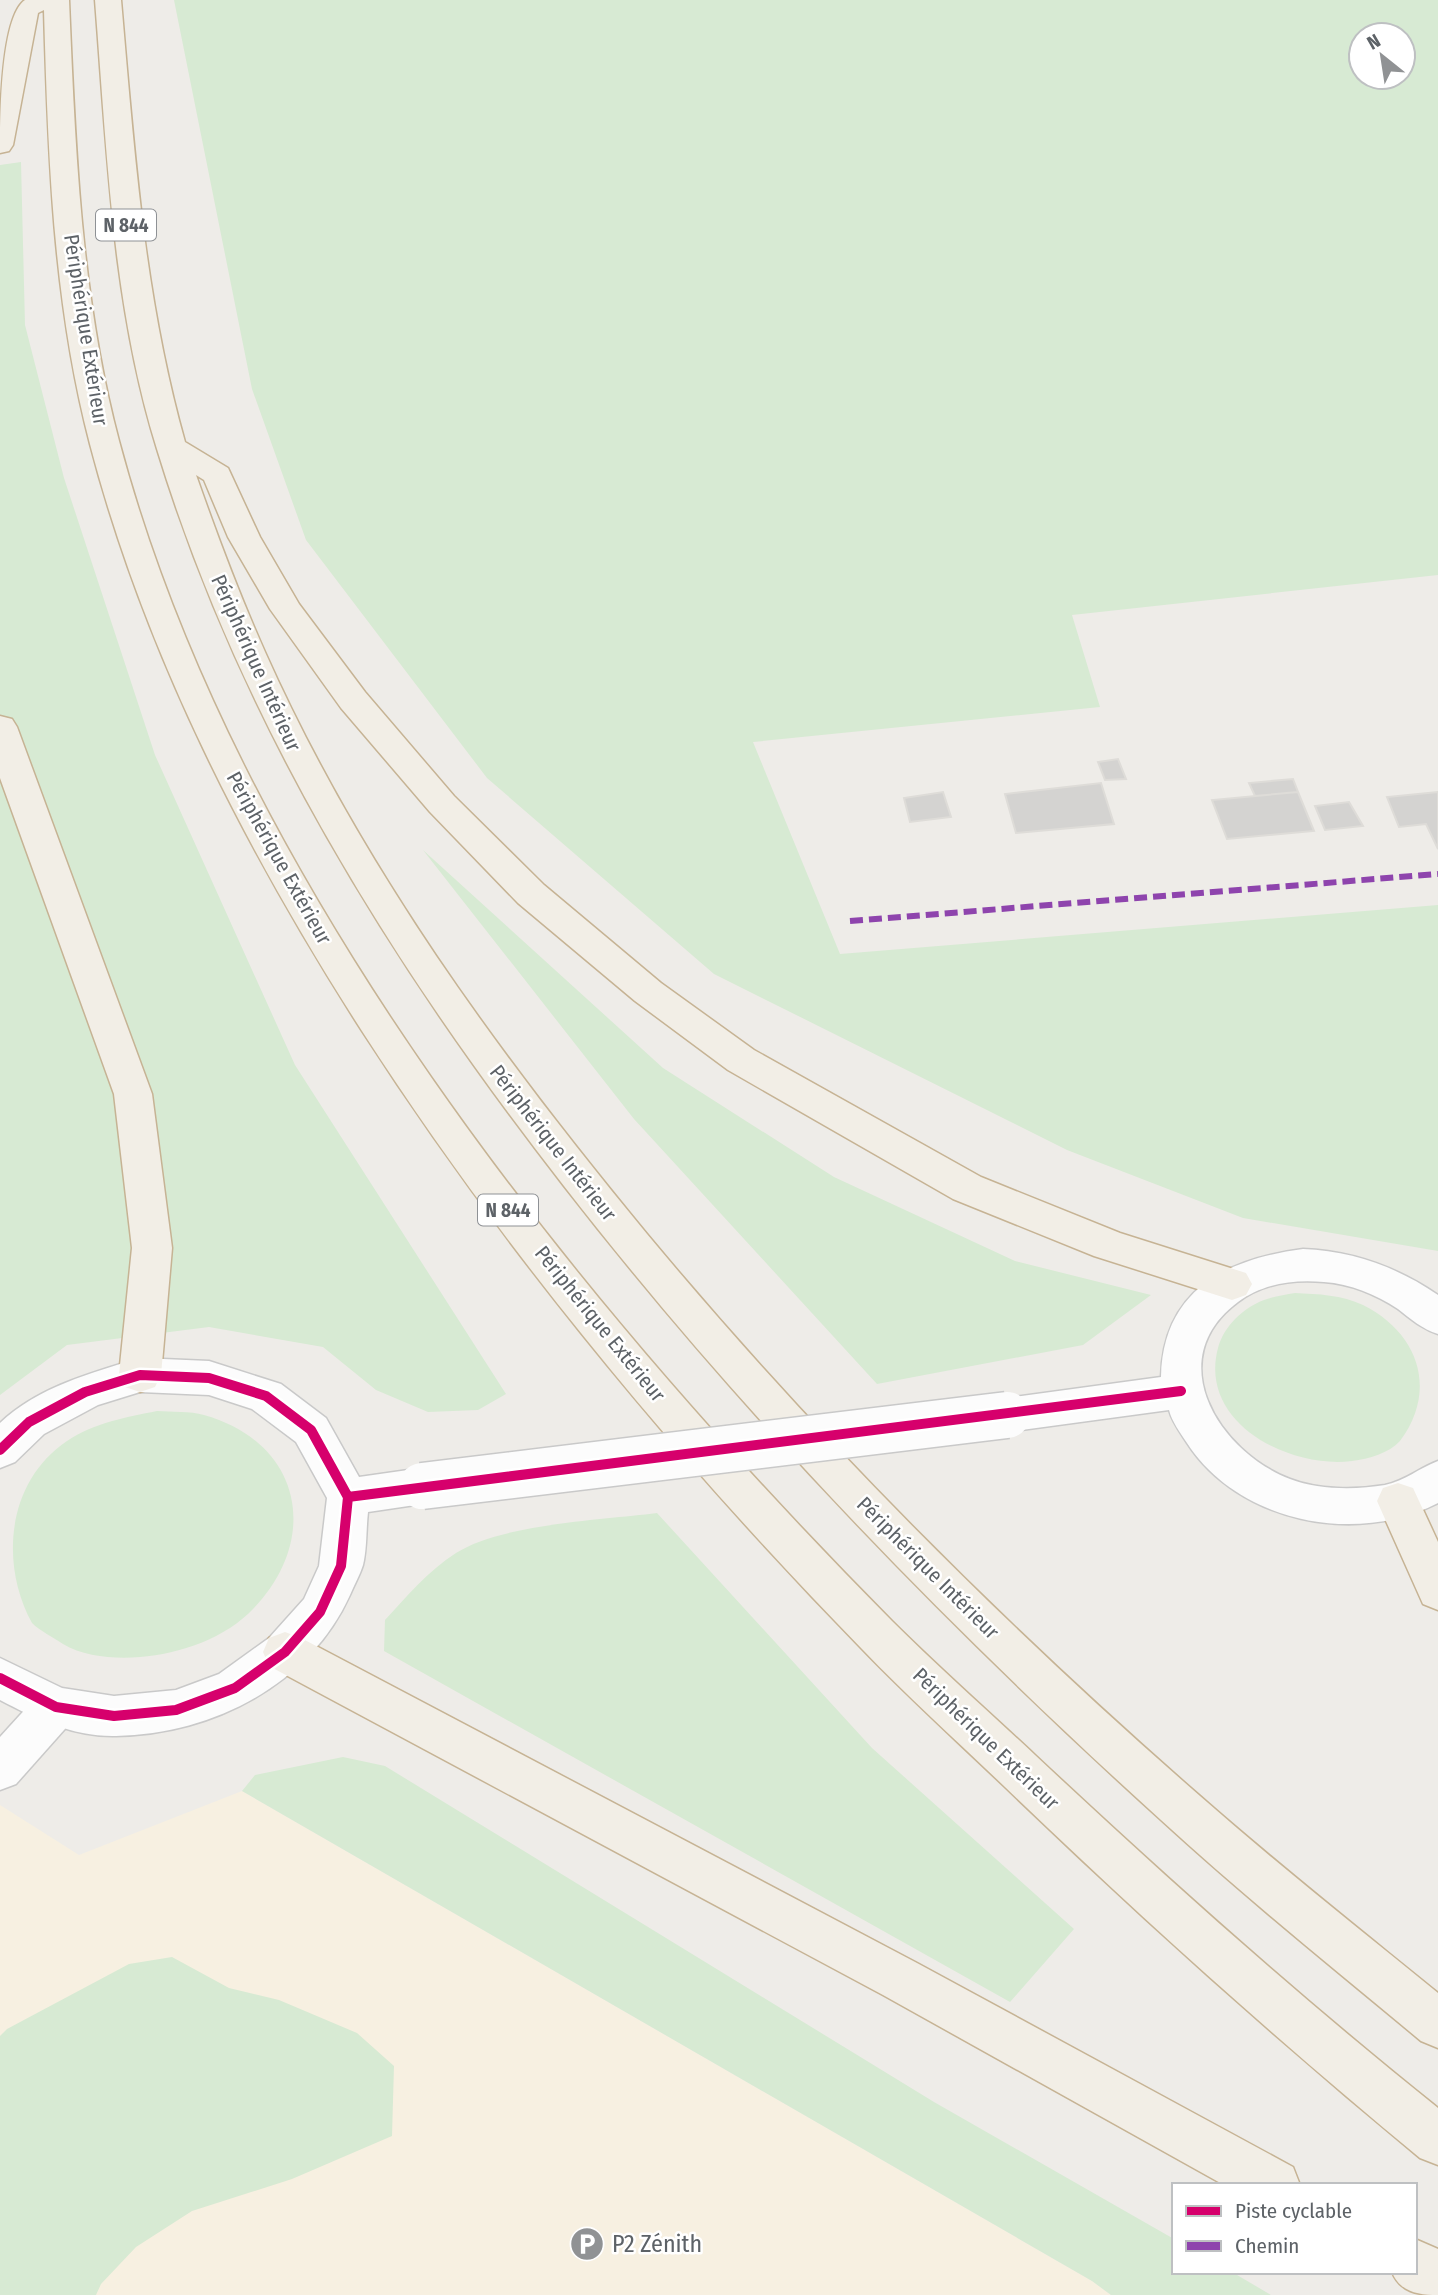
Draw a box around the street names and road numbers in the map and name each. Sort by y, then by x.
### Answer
road number: N 844 [96,210,156,241]
street label: Périphérique Extérieur [58,232,114,428]
street label: Périphérique Intérieur [205,570,307,756]
street label: Périphérique Extérieur [221,767,338,949]
street label: Périphérique Intérieur [484,1060,622,1227]
road number: N 844 [478,1194,538,1226]
street label: Périphérique Extérieur [529,1241,671,1408]
street label: Périphérique Intérieur [851,1491,1005,1645]
street label: Périphérique Extérieur [907,1662,1065,1816]

